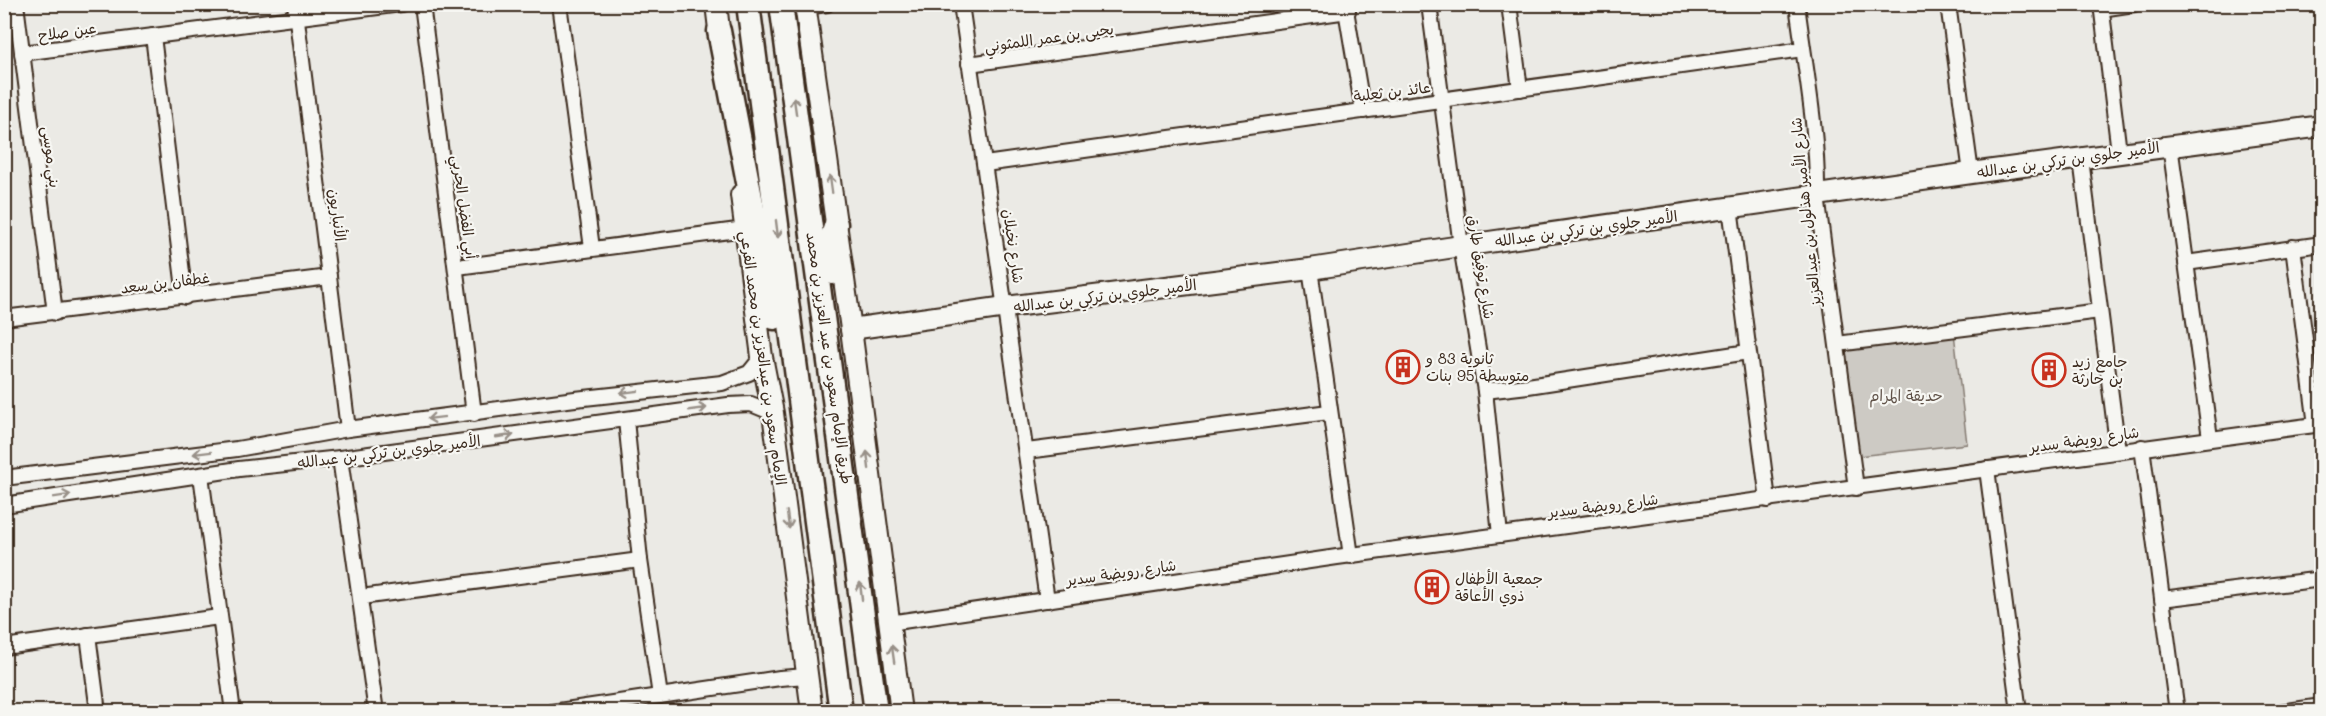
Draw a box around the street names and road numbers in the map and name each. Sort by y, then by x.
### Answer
street label: عين صلاح [37,17,98,46]
street label: يحيى بن عمر اللمثوني [983,18,1115,60]
street label: عائذ بن ثعلبة [1352,76,1432,106]
street label: شارع الأمير هذلول بن عبدالعزيز [1785,116,1826,310]
street label: بني موسى [34,125,66,189]
street label: الأمير جلوي بن تركي بن عبدالله [1975,136,2161,186]
street label: أبي الفضل الحربي [444,154,482,261]
street label: الأنباريون [325,188,351,242]
street label: الأمير جلوي بن تركي بن عبدالله [1493,205,1679,255]
street label: شارع نخيلان [998,208,1029,285]
street label: شارع توفيق طارق [1463,214,1500,321]
street label: الإمام سعود بن عبدالعزيز بن محمد الفرعي [732,230,792,487]
street label: طريق الإمام سعود بن عبد العزيز بن محمد [800,231,858,486]
street label: غطفان بن سعد [119,267,211,297]
street label: الأمير جلوي بن تركي بن عبدالله [1012,274,1198,320]
street label: شارع رويضة سدير [2026,421,2141,458]
street label: الأمير جلوي بن تركي بن عبدالله [296,430,482,476]
street label: شارع رويضة سدير [1545,488,1659,523]
street label: شارع رويضة سدير [1063,554,1178,591]

